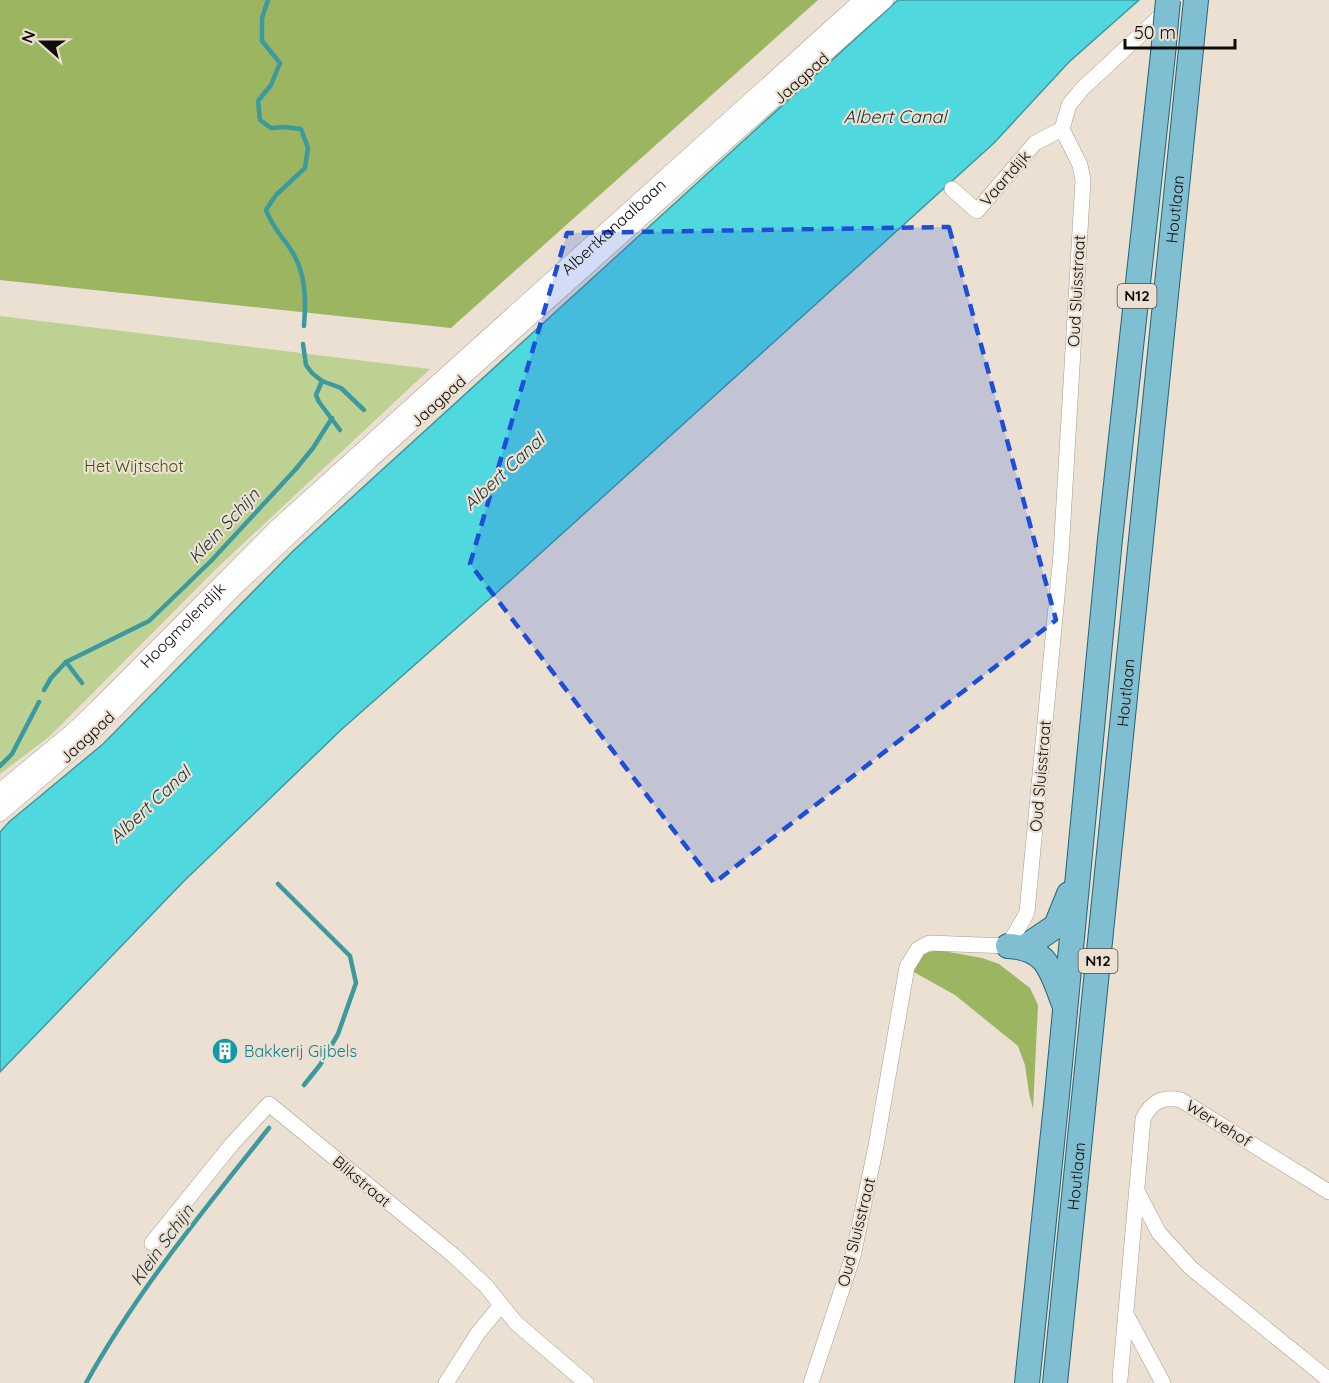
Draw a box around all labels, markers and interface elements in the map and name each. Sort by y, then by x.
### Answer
north arrow [12,12,72,72]
scale bar [1125,12,1234,50]
text: 50 m [1134,21,1176,44]
text: N [17,28,39,46]
street label: Jaagpad [769,48,833,108]
water label: Albert Canal [844,105,948,128]
street label: Vaartdijk [975,146,1035,210]
street label: Houtlaan [1161,174,1188,244]
street label: Albertkanaalbaan [557,175,670,279]
street label: Oud Sluisstraat [1063,235,1089,347]
road number: N12 [1118,284,1156,308]
street label: Jaagpad [406,371,470,431]
water label: Albert Canal [458,427,550,515]
park label: Het Wijtschot [84,456,184,476]
water label: Klein Schijn [183,483,265,568]
street label: Hoogmolendijk [136,578,229,672]
street label: Houtlaan [1112,658,1139,728]
street label: Jaagpad [55,707,119,767]
street label: Oud Sluisstraat [1025,719,1055,833]
water label: Albert Canal [104,760,196,848]
road number: N12 [1078,949,1118,973]
building icon: Bakkerij Gijbels [210,1036,240,1066]
place label: Bakkerij Gijbels [244,1041,357,1061]
street label: Wervehof [1183,1095,1256,1151]
street label: Houtlaan [1063,1141,1090,1211]
street label: Blikstraat [329,1151,395,1211]
street label: Oud Sluisstraat [833,1175,879,1289]
water label: Klein Schijn [125,1199,199,1290]

